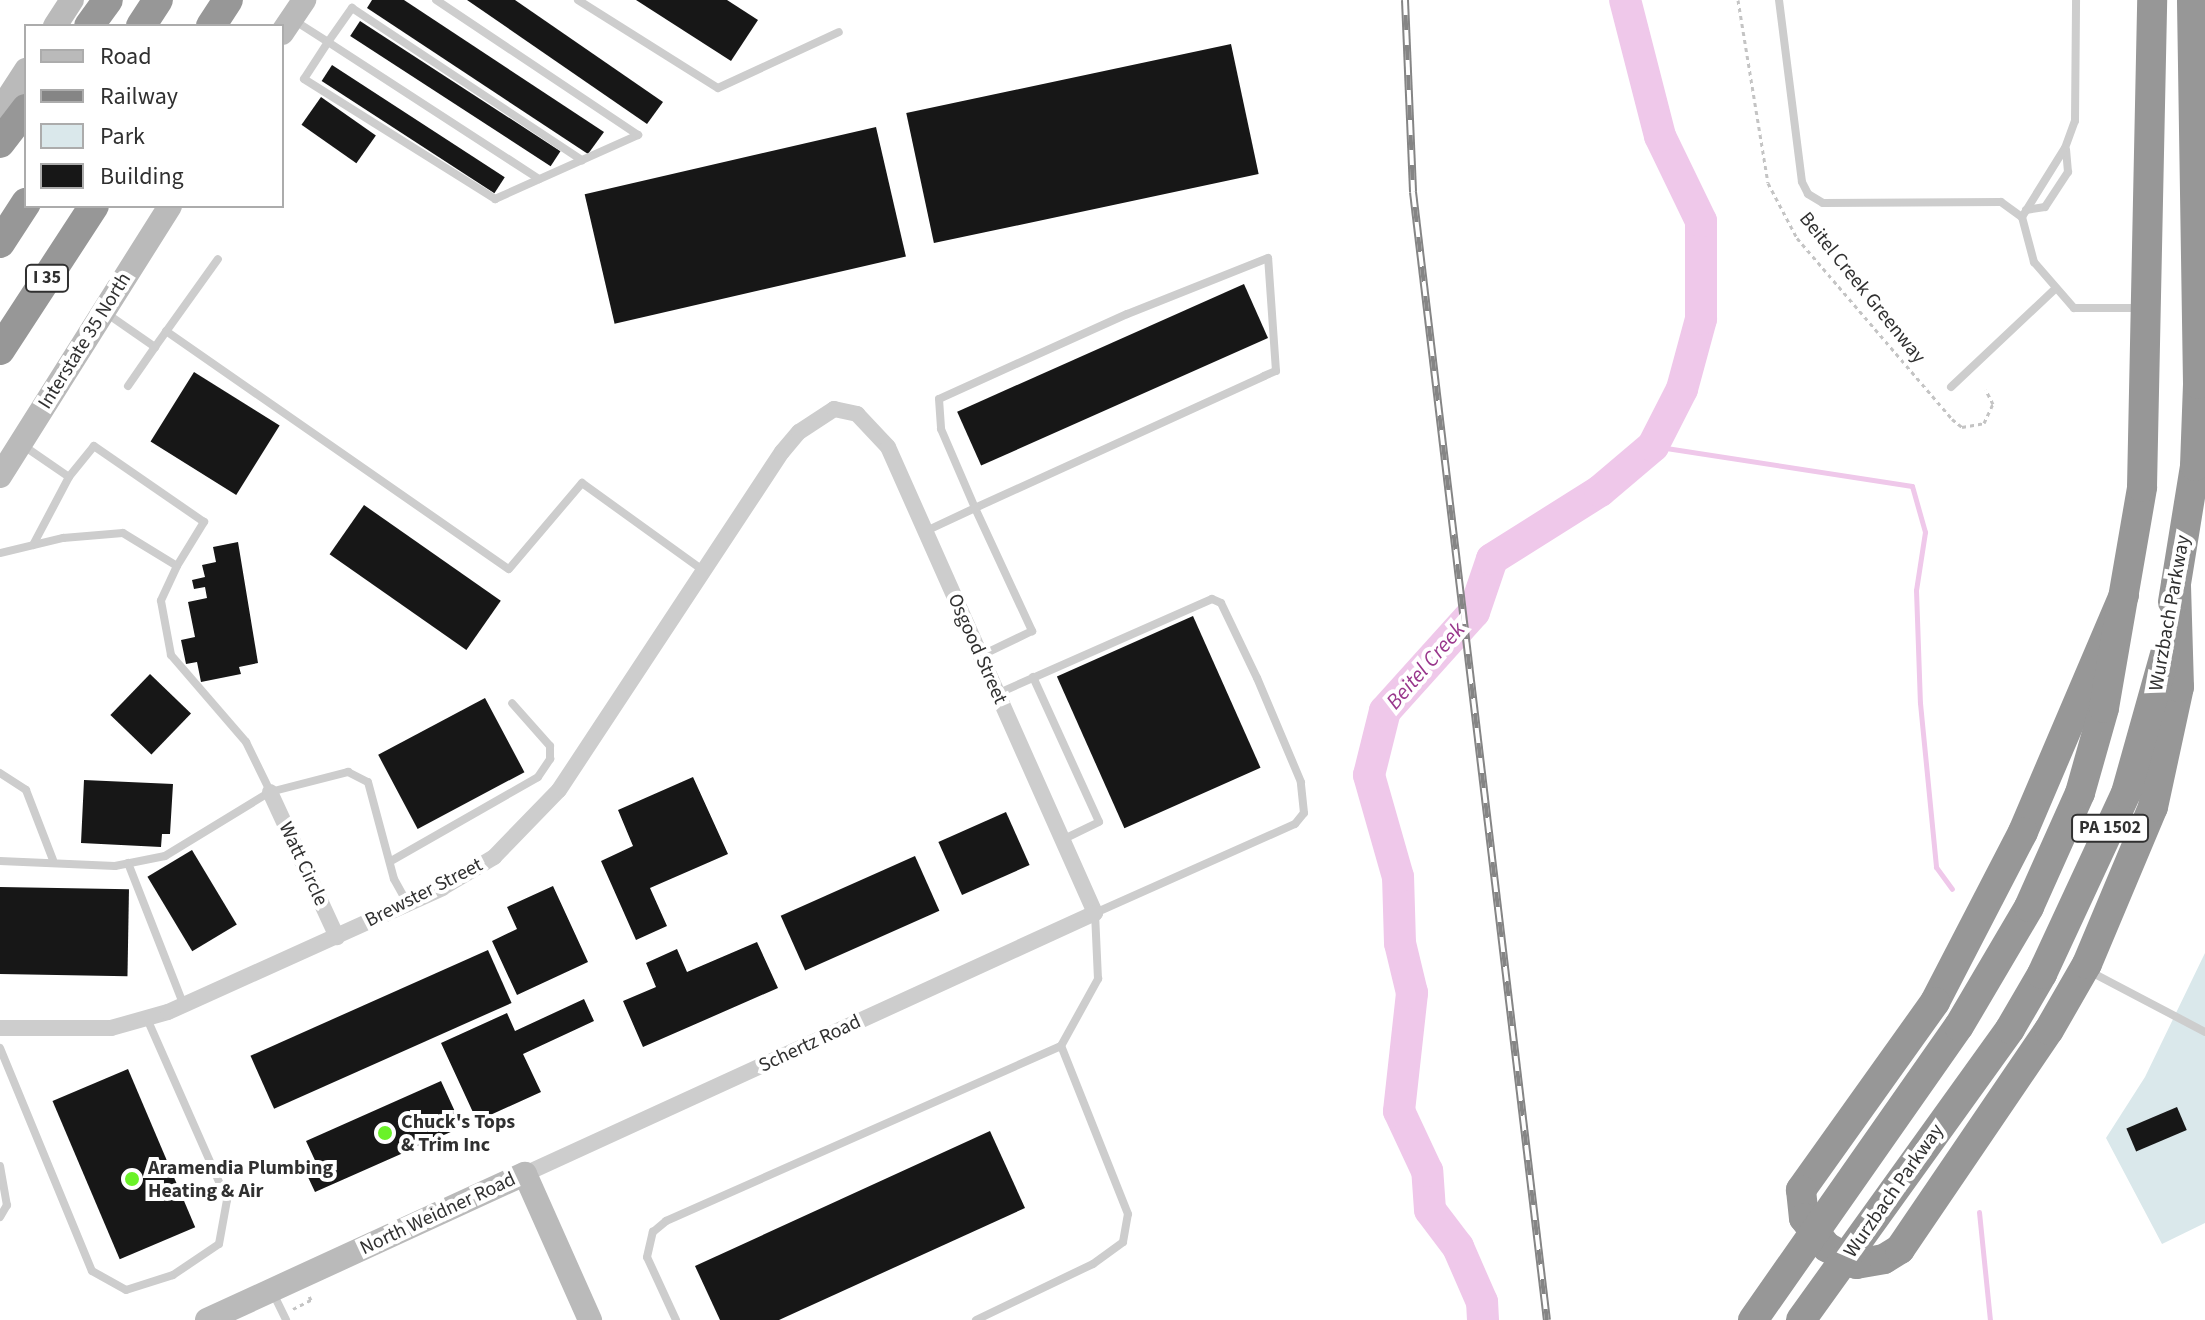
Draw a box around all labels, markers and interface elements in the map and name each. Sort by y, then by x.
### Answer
legend [24,24,284,208]
text: Road [100,39,152,74]
text: Railway [100,79,178,114]
text: Park [100,119,145,154]
text: Building [100,159,184,194]
street label: Beitel Creek Greenway [1794,208,1930,368]
road number: I 35 [23,264,71,292]
street label: Interstate 35 North [33,268,137,414]
street label: Wurzbach Parkway [2144,533,2196,693]
street label: Osgood Street [942,590,1012,708]
water label: Beitel Creek [1381,617,1471,715]
road number: PA 1502 [2070,814,2150,842]
street label: Watt Circle [273,818,333,910]
street label: Brewster Street [361,853,487,933]
street label: Schertz Road [755,1010,865,1078]
place label: Chuck's Tops & Trim Inc [401,1110,515,1157]
street label: Wurzbach Parkway [1839,1119,1949,1263]
marker: Chuck's Tops & Trim Inc [376,1124,394,1142]
place label: Aramendia Plumbing Heating & Air [148,1156,333,1203]
street label: North Weidner Road [356,1167,520,1261]
marker: Aramendia Plumbing Heating & Air [123,1170,141,1188]

